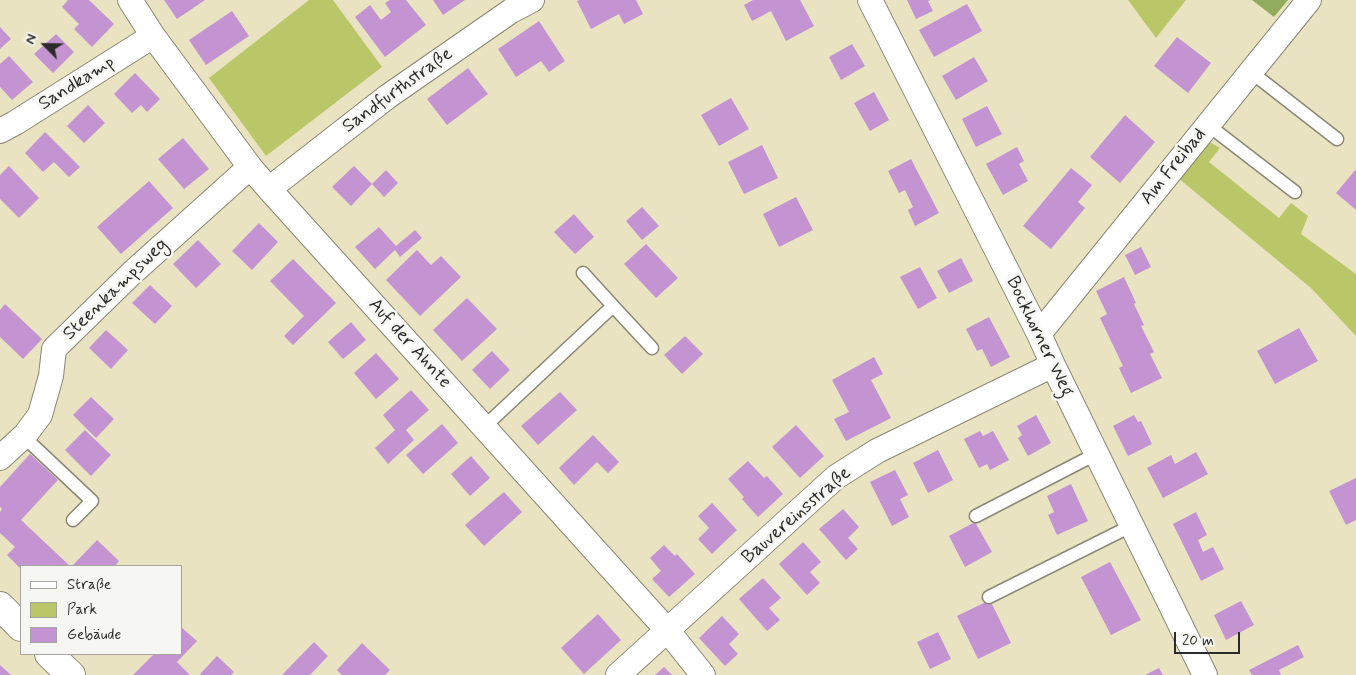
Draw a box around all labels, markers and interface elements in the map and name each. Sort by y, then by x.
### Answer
north arrow [20,20,70,70]
text: N [21,31,41,47]
street label: Sandfurthstraße [338,43,458,139]
street label: Sandkamp [35,52,119,116]
street label: Am Freibad [1136,124,1212,210]
street label: Steenkampsweg [59,234,173,346]
street label: Bockhorner Weg [1000,273,1078,401]
street label: Auf der Ahnte [363,294,455,394]
street label: Bauvereinsstraße [738,462,856,570]
legend [20,565,182,655]
text: Straße [67,575,111,595]
text: Park [67,600,97,620]
scale bar [1176,622,1242,654]
text: Gebäude [67,625,121,645]
text: 20 m [1182,631,1214,651]

